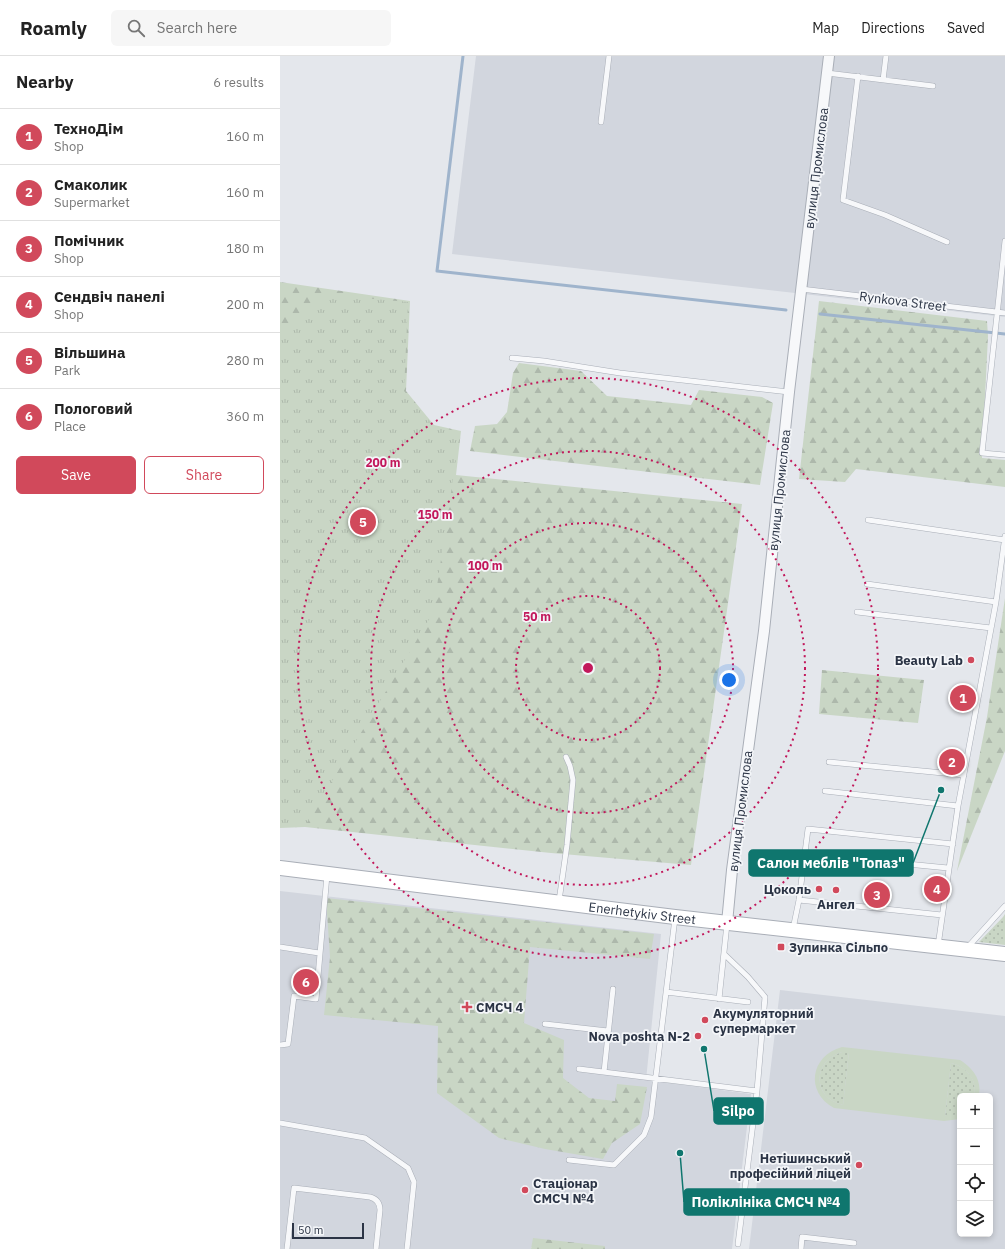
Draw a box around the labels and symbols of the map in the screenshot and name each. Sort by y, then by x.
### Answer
street label: вулиця Промислова [801,106,832,230]
street label: Rynkova Street [858,288,948,315]
street label: вулиця Промислова [765,428,794,552]
text: 200 m [365,455,401,470]
pin: 5 [350,507,376,537]
text: 150 m [417,507,453,522]
text: 100 m [467,558,503,573]
text: 50 m [523,609,551,624]
place label: Beauty Lab [895,652,963,669]
marker: Beauty Lab [966,655,976,665]
centre of rings [581,661,595,675]
your location [719,670,739,690]
pin: 1 [950,683,976,713]
pin: 2 [939,747,965,777]
street label: вулиця Промислова [725,749,756,873]
callout: Салон меблів "Топаз" [749,850,913,876]
text: Салон меблів "Топаз" [757,854,905,872]
pin: 4 [924,874,950,904]
pin: 3 [864,880,890,910]
place label: Цоколь [764,881,811,898]
marker: Цоколь [814,884,824,894]
marker: Ангел [831,885,841,895]
place label: Ангел [817,896,855,913]
street label: Enerhetykiv Street [588,898,697,928]
place label: Зупинка Сільпо [789,939,888,956]
marker: Зупинка Сільпо [776,942,786,952]
pin: 6 [293,967,319,997]
place label: СМСЧ 4 [476,999,523,1016]
marker: СМСЧ 4 [461,1001,473,1013]
place label: Акумуляторний супермаркет [713,1005,814,1037]
marker: Акумуляторний супермаркет [700,1015,710,1025]
place label: Nova poshta N-2 [589,1028,690,1045]
marker: Nova poshta N-2 [693,1031,703,1041]
callout: Silpo [714,1098,763,1124]
text: Silpo [721,1102,755,1120]
place label: Нетішинський професійний ліцей [730,1150,851,1182]
marker: Нетішинський професійний ліцей [854,1160,864,1170]
place label: Стаціонар СМСЧ №4 [533,1175,598,1207]
marker: Стаціонар СМСЧ №4 [520,1185,530,1195]
callout: Поліклініка СМСЧ №4 [684,1189,849,1215]
text: Поліклініка СМСЧ №4 [692,1193,840,1211]
scale bar [292,1221,364,1240]

